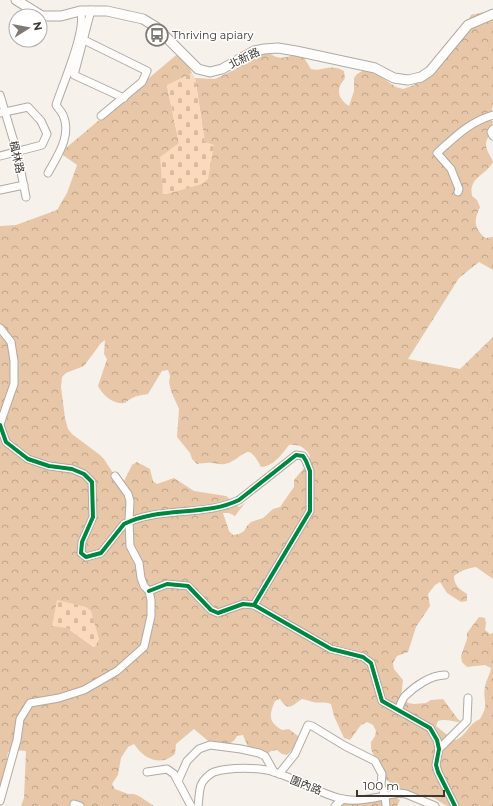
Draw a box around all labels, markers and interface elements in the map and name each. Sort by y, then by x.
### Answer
north arrow [8,8,48,48]
text: N [30,20,46,32]
bus stop icon: Thriving apiary [144,22,170,48]
place label: Thriving apiary [172,28,254,42]
street label: 北新路 [226,44,262,72]
street label: 楓林路 [6,139,28,175]
scale bar [357,772,444,798]
street label: 圍內路 [288,773,324,797]
text: 100 m [363,778,399,793]

